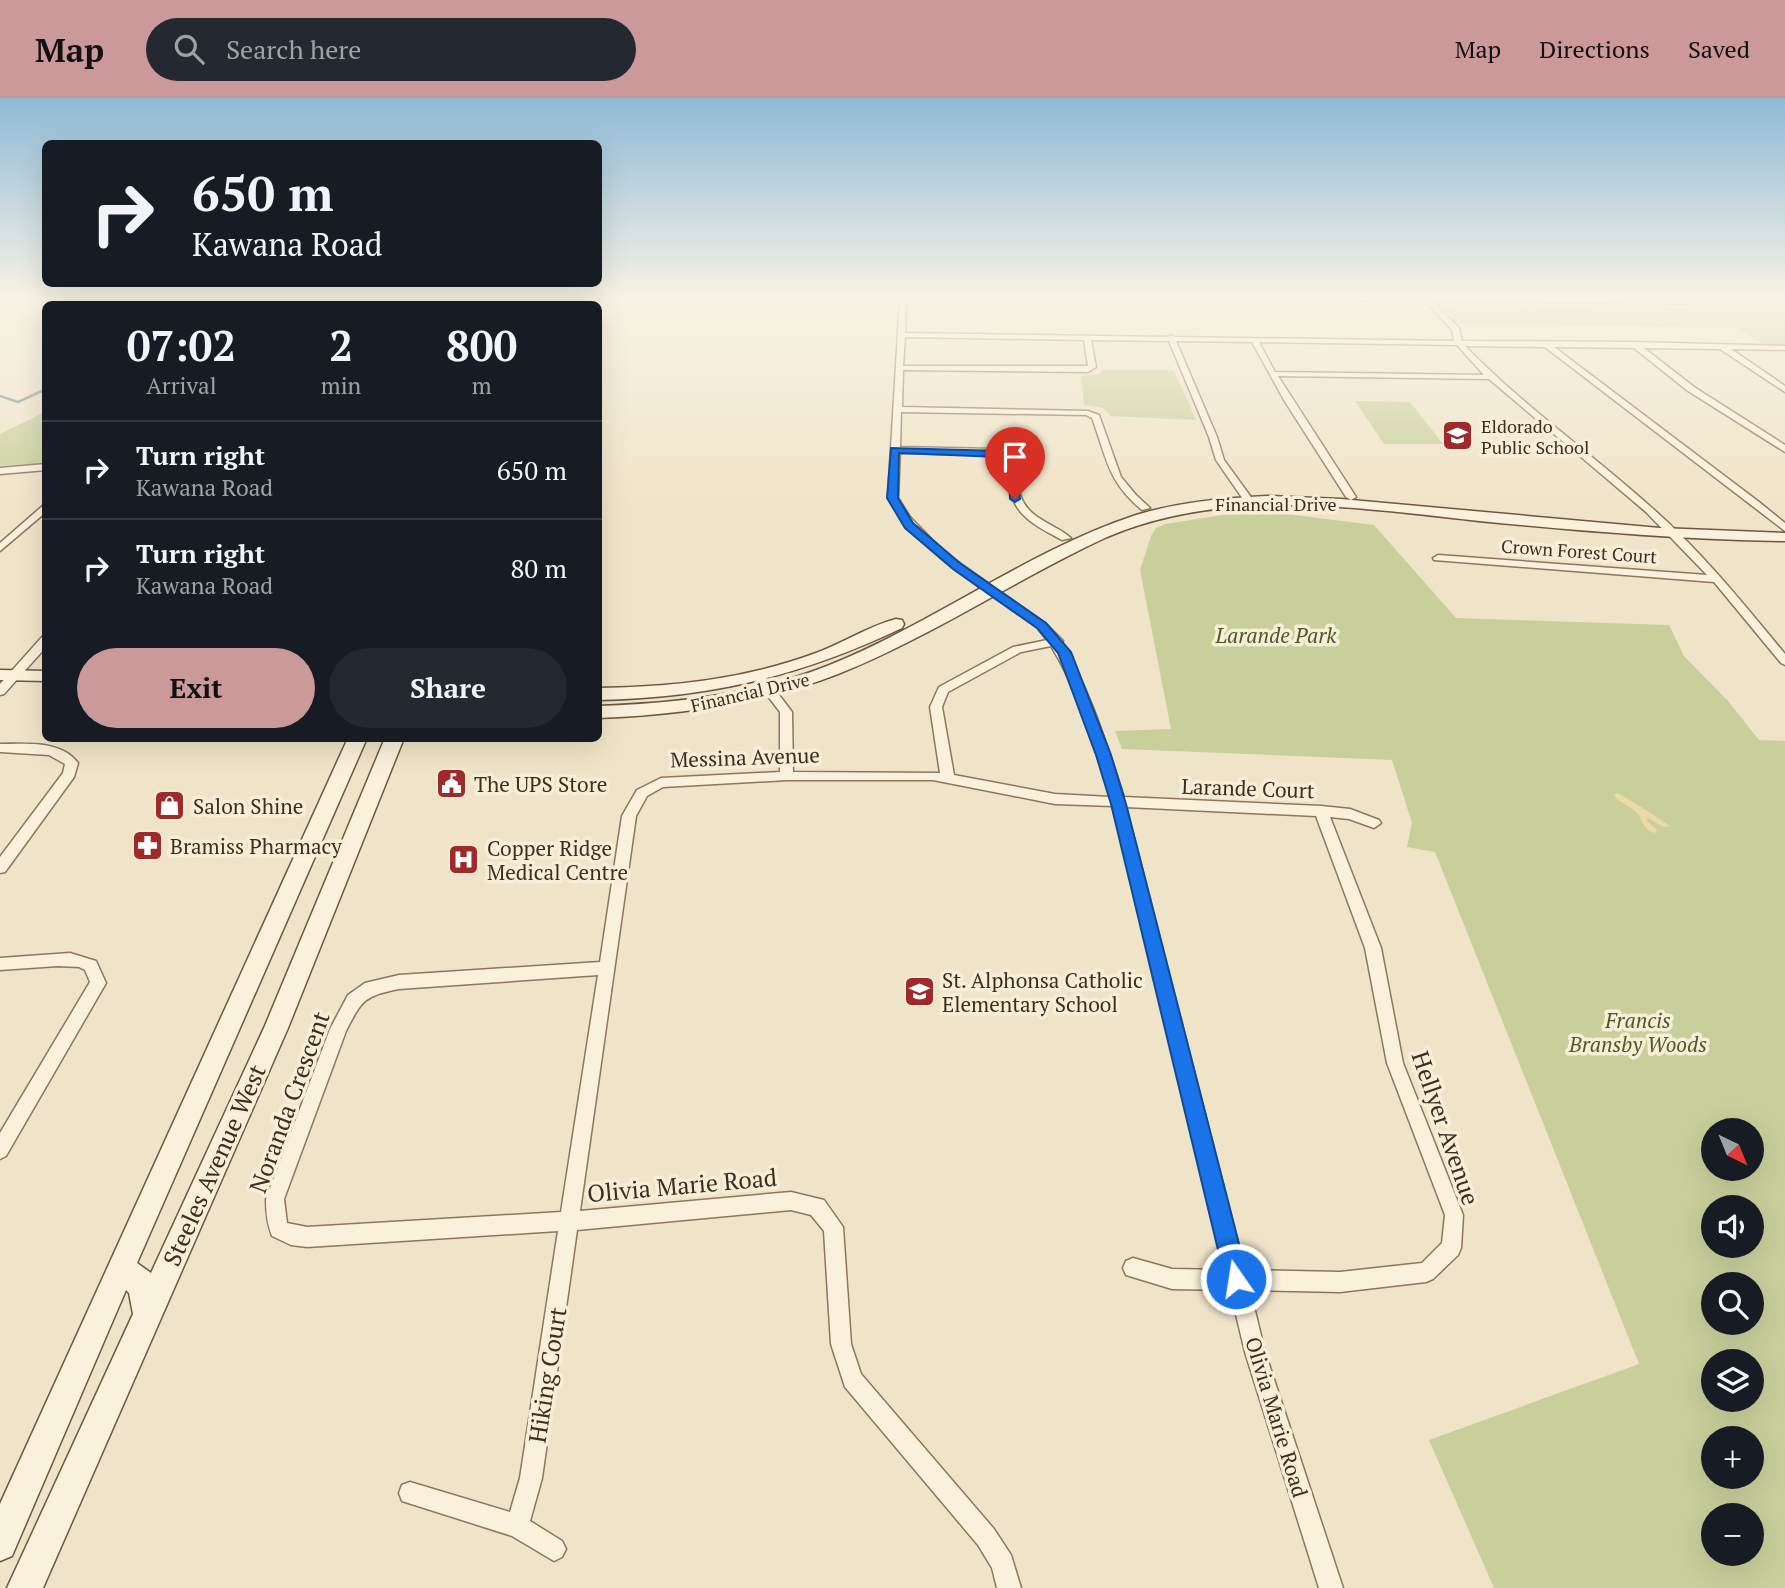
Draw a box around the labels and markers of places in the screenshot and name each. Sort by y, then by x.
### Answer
place label: Eldorado Public School [1481,414,1589,459]
school or university icon: Eldorado Public School [1441,419,1475,453]
pin [985,427,1045,499]
public building icon: The UPS Store [434,767,468,801]
place label: The UPS Store [474,770,607,798]
shop icon: Salon Shine [153,789,187,823]
place label: Salon Shine [193,792,303,820]
pharmacy icon: Bramiss Pharmacy [130,829,164,863]
place label: Bramiss Pharmacy [170,832,342,860]
place label: Copper Ridge Medical Centre [487,834,628,886]
hospital icon: Copper Ridge Medical Centre [447,843,481,877]
place label: St. Alphonsa Catholic Elementary School [942,966,1143,1018]
school or university icon: St. Alphonsa Catholic Elementary School [902,975,936,1009]

